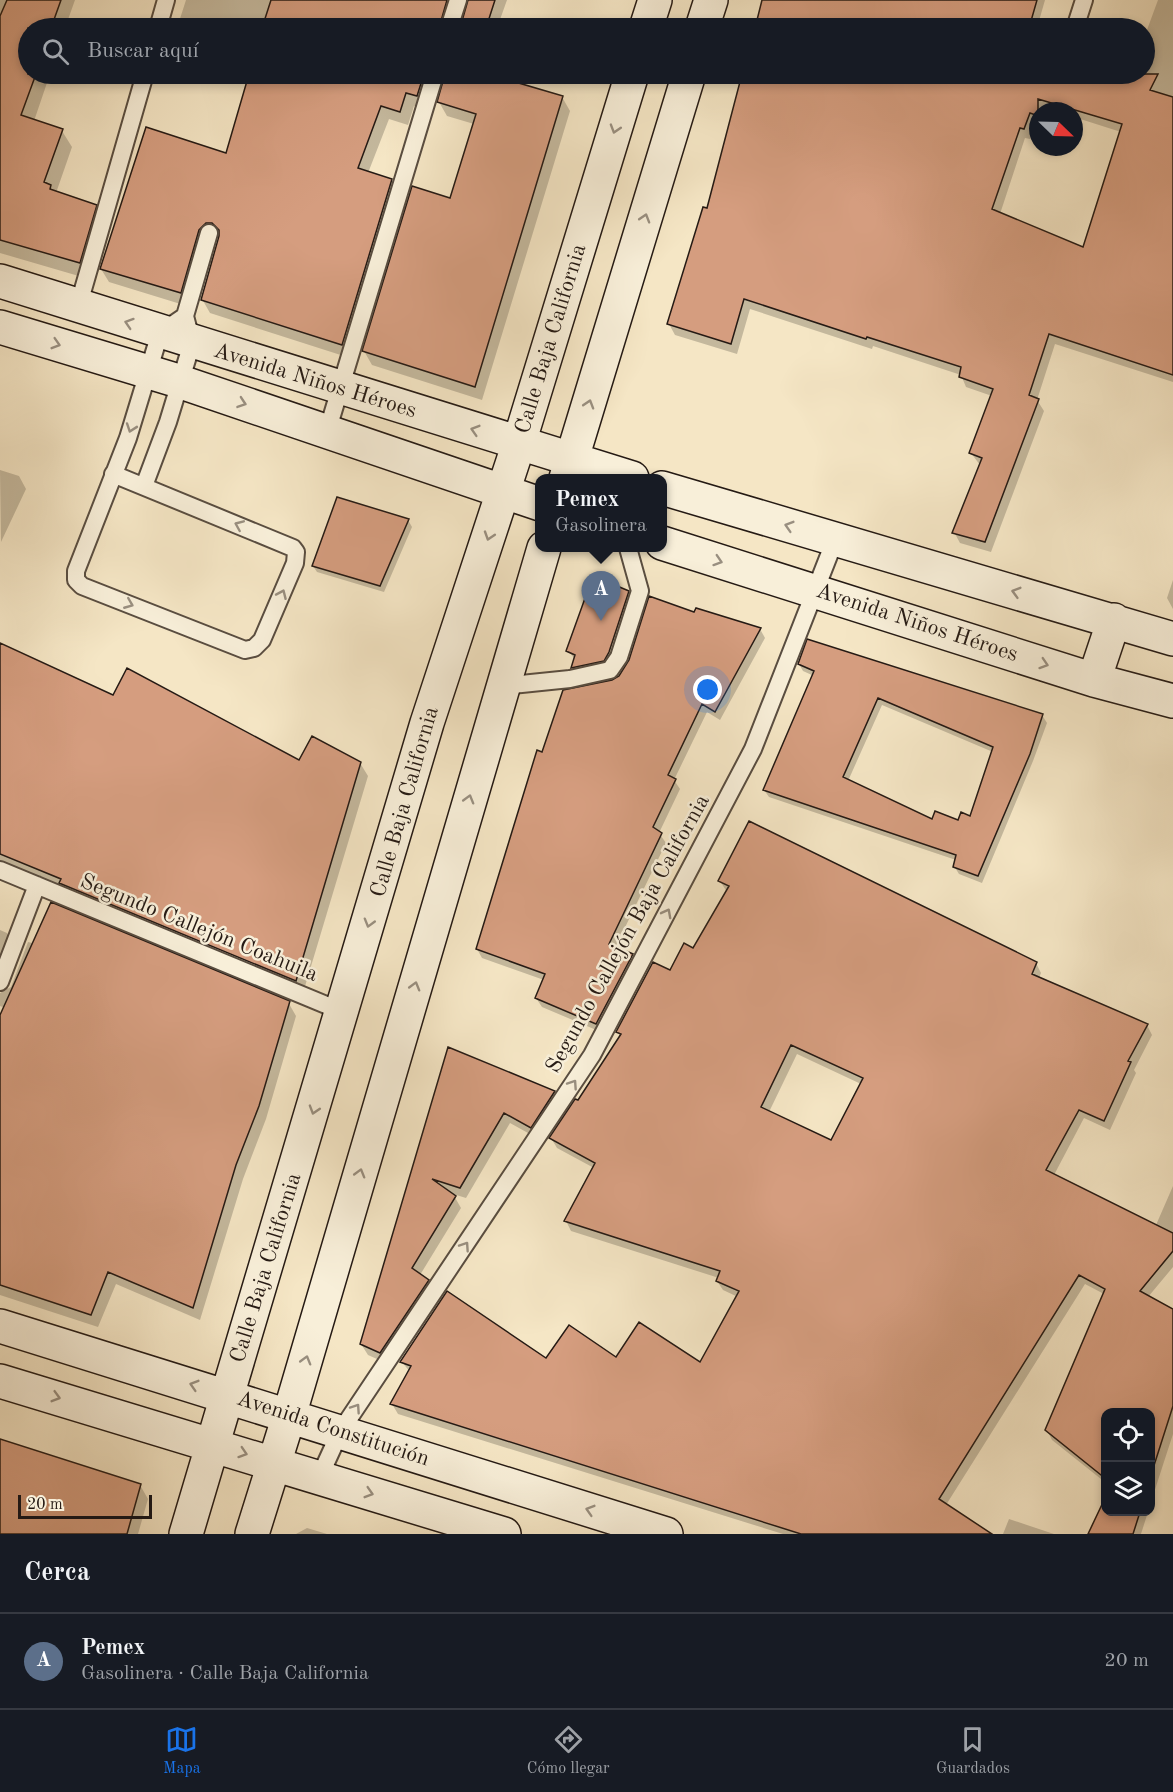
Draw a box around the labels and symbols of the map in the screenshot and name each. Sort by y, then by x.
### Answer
north arrow [1029,102,1083,156]
one-way arrow [610,123,622,134]
one-way arrow [638,213,650,224]
street label: Calle Baja California [512,241,590,437]
one-way arrow [124,318,135,330]
one-way arrow [50,337,61,349]
street label: Avenida Niños Héroes [211,340,419,422]
one-way arrow [236,396,247,408]
one-way arrow [582,400,594,410]
one-way arrow [125,422,138,433]
one-way arrow [470,425,481,437]
one-way arrow [234,520,245,532]
one-way arrow [784,521,795,533]
one-way arrow [483,530,496,541]
one-way arrow [712,553,723,566]
pin: A [582,572,620,621]
street label: Avenida Niños Héroes [813,580,1021,666]
one-way arrow [1011,587,1022,599]
one-way arrow [275,589,287,600]
one-way arrow [123,597,134,609]
one-way arrow [1038,657,1049,669]
your location [693,675,722,704]
street label: Calle Baja California [367,704,443,900]
street label: Segundo Callejón Baja California [542,791,714,1077]
one-way arrow [462,794,475,804]
street label: Segundo Callejón Coahuila [77,870,321,986]
one-way arrow [660,909,671,919]
one-way arrow [364,917,376,928]
one-way arrow [408,981,420,992]
one-way arrow [566,1079,577,1090]
one-way arrow [309,1104,321,1115]
one-way arrow [353,1168,365,1179]
street label: Calle Baja California [227,1170,305,1366]
one-way arrow [458,1241,469,1252]
one-way arrow [299,1355,311,1366]
one-way arrow [189,1380,200,1392]
street label: Avenida Constitución [234,1387,432,1471]
one-way arrow [50,1390,61,1402]
one-way arrow [349,1403,360,1414]
one-way arrow [237,1446,248,1458]
one-way arrow [363,1486,374,1498]
scale bar [18,1492,152,1520]
one-way arrow [585,1505,596,1517]

